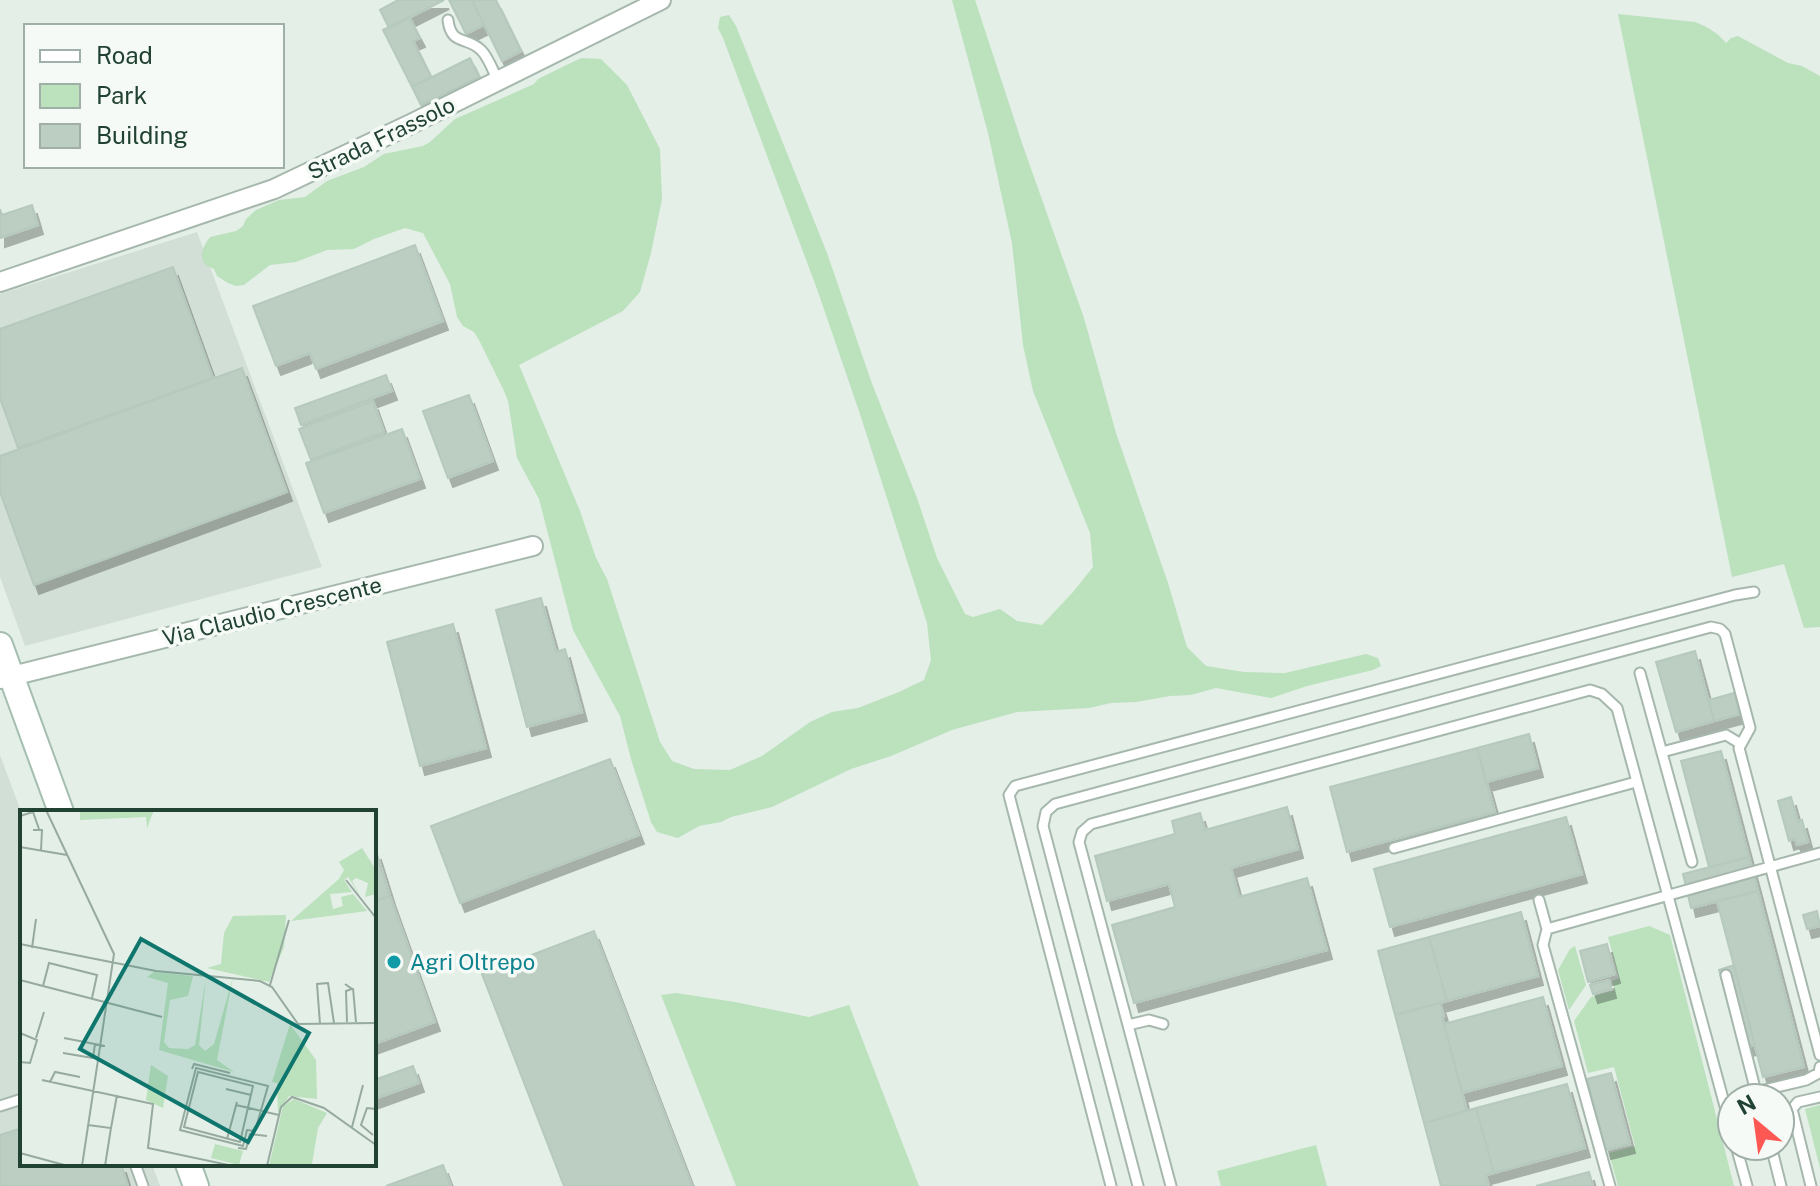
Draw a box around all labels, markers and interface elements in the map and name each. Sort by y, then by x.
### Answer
legend [24,24,284,168]
text: Road [96,41,153,69]
text: Park [96,81,147,109]
street label: Strada Frassolo [303,91,459,185]
text: Building [96,121,188,149]
street label: Via Claudio Crescente [160,571,384,651]
inset map [20,810,376,1166]
place label: Agri Oltrepo [410,949,535,975]
marker: Agri Oltrepo [385,953,403,971]
north arrow [1716,1082,1796,1162]
text: N [1732,1089,1760,1120]

